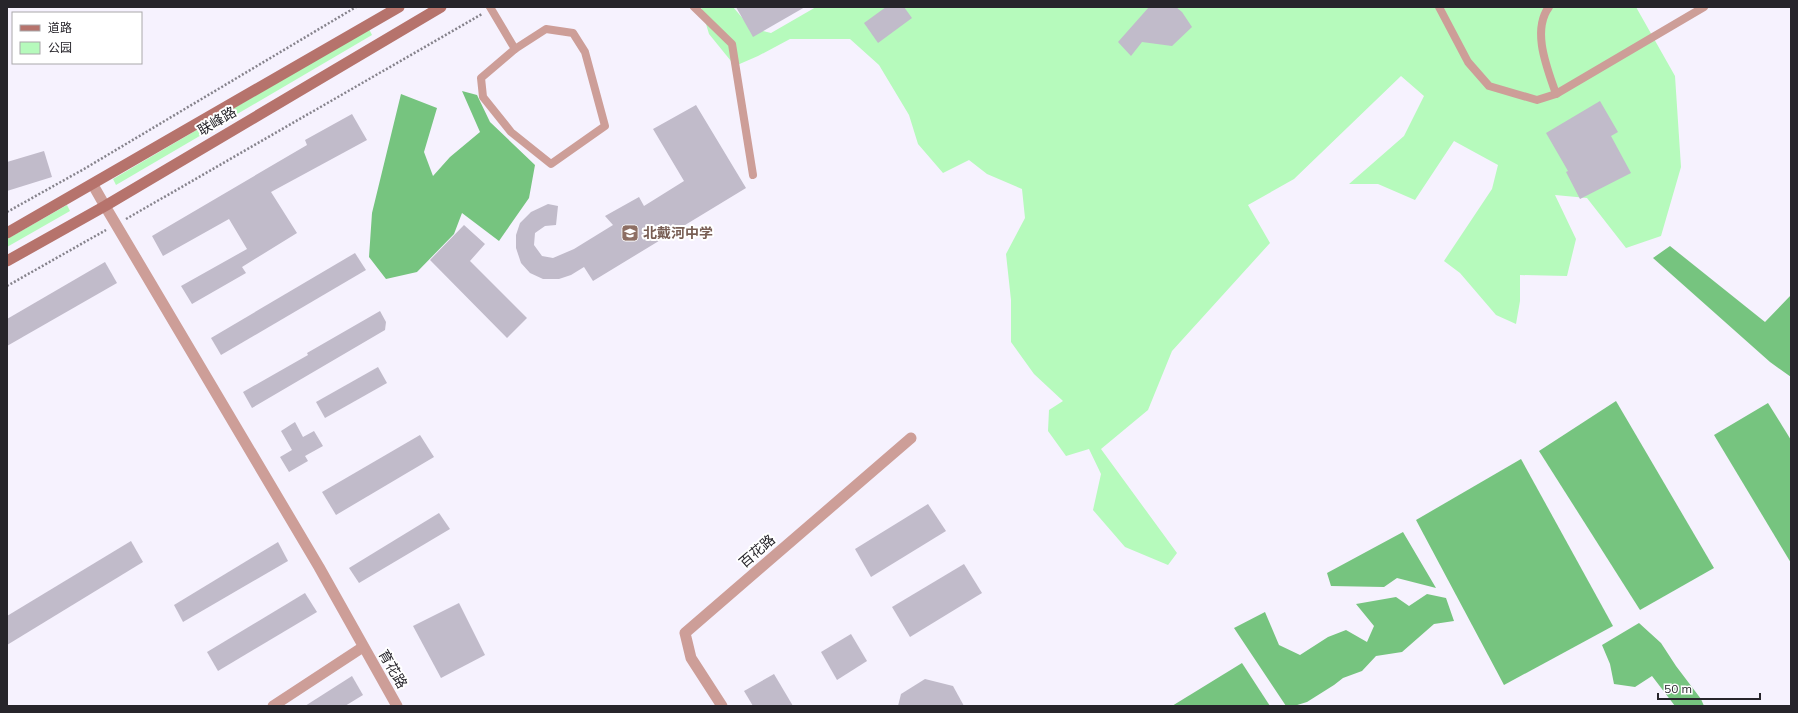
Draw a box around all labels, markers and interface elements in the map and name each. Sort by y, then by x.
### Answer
legend [12,12,142,64]
text: 道路 [48,20,72,35]
text: 公园 [48,40,72,55]
street label: 联峰路 [194,102,240,140]
school or university icon: 北戴河中学 [620,223,640,243]
place label: 北戴河中学 [643,224,713,242]
street label: 百花路 [735,530,779,572]
street label: 育花路 [375,646,411,692]
scale bar [1658,675,1760,701]
text: 50 m [1664,681,1692,696]

